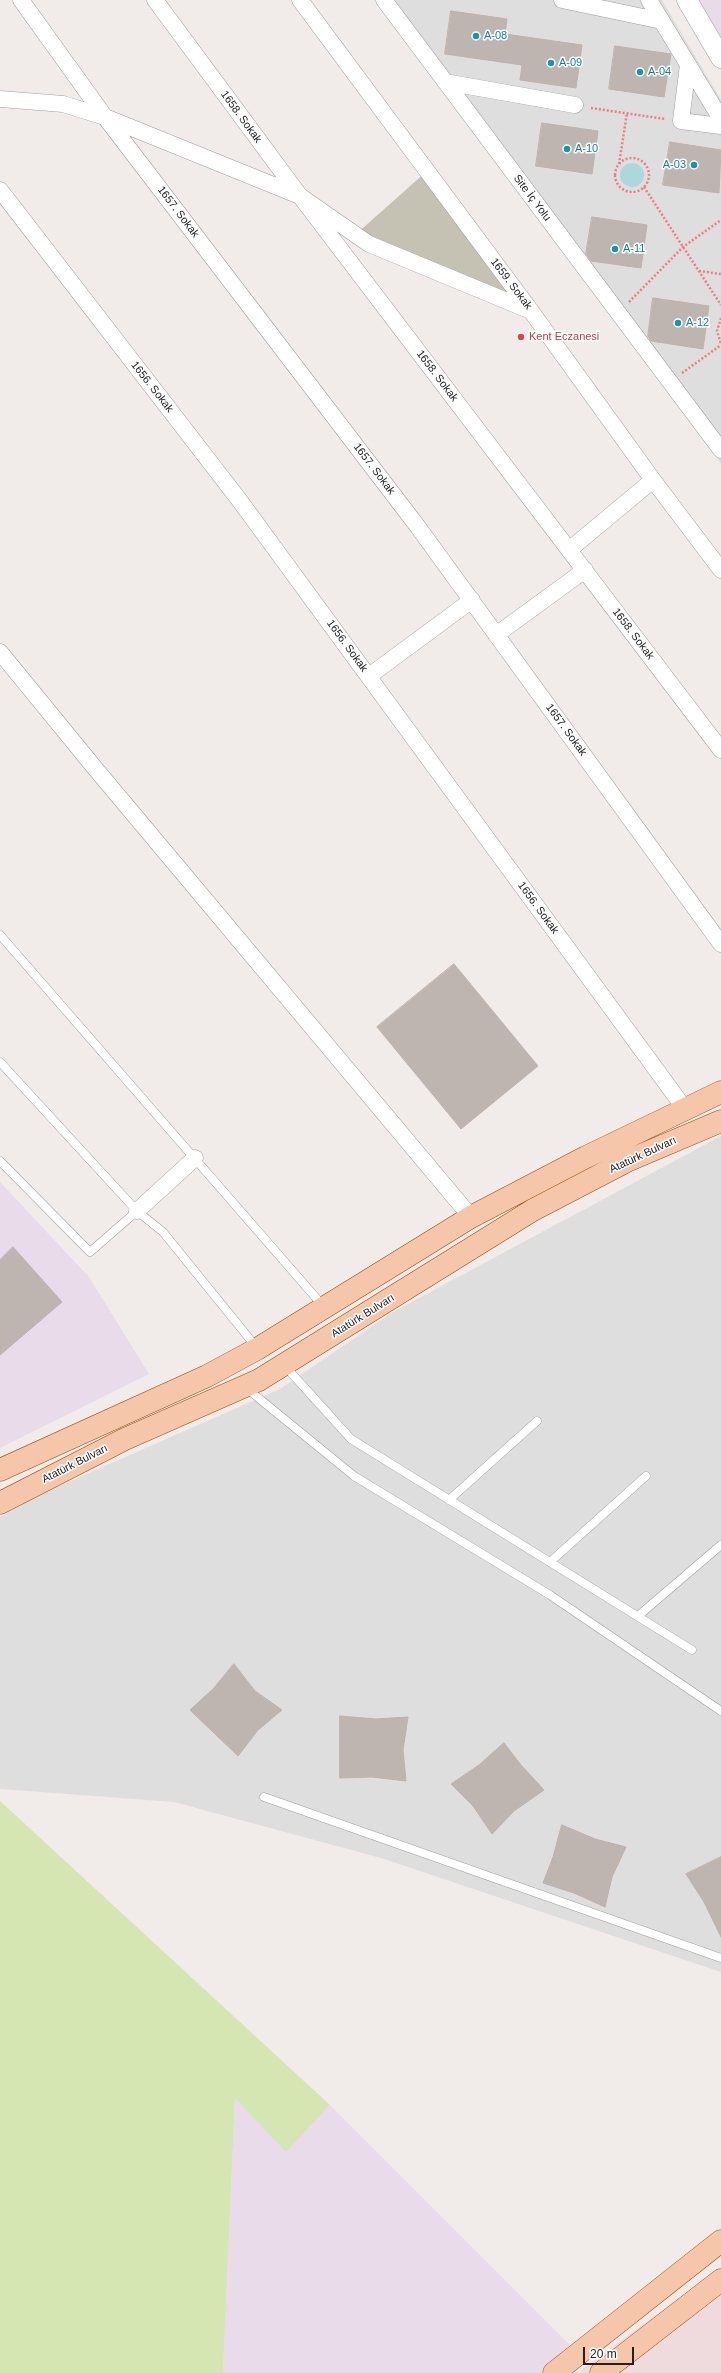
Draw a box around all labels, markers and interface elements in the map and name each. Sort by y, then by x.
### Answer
place label: A-08 [484,29,507,43]
marker: A-08 [471,31,481,41]
place label: A-09 [559,56,582,70]
marker: A-09 [546,58,556,68]
place label: A-04 [648,65,671,79]
marker: A-04 [635,67,645,77]
street label: 1658. Sokak [218,88,264,146]
place label: A-10 [575,142,598,156]
marker: A-10 [562,144,572,154]
place label: A-03 [663,158,686,172]
marker: A-03 [689,160,699,170]
street label: Site İç Yolu [510,172,554,224]
street label: 1657. Sokak [154,184,202,240]
place label: A-11 [623,242,645,256]
marker: A-11 [610,244,620,254]
street label: 1659. Sokak [487,256,535,312]
place label: A-12 [686,316,709,330]
marker: A-12 [673,318,683,328]
place label: Kent Eczanesi [529,330,599,344]
marker: Kent Eczanesi [516,332,526,342]
street label: 1658. Sokak [413,348,461,404]
street label: 1656. Sokak [128,359,176,415]
street label: 1657. Sokak [350,441,398,497]
street label: 1658. Sokak [609,606,657,662]
street label: 1656. Sokak [324,617,370,675]
street label: 1657. Sokak [543,701,589,759]
street label: 1656. Sokak [515,879,561,937]
street label: Atatürk Bulvarı [608,1134,678,1176]
street label: Atatürk Bulvarı [329,1291,397,1341]
street label: Atatürk Bulvarı [40,1442,110,1486]
scale bar [585,2339,636,2365]
text: 20 m [590,2347,617,2361]

